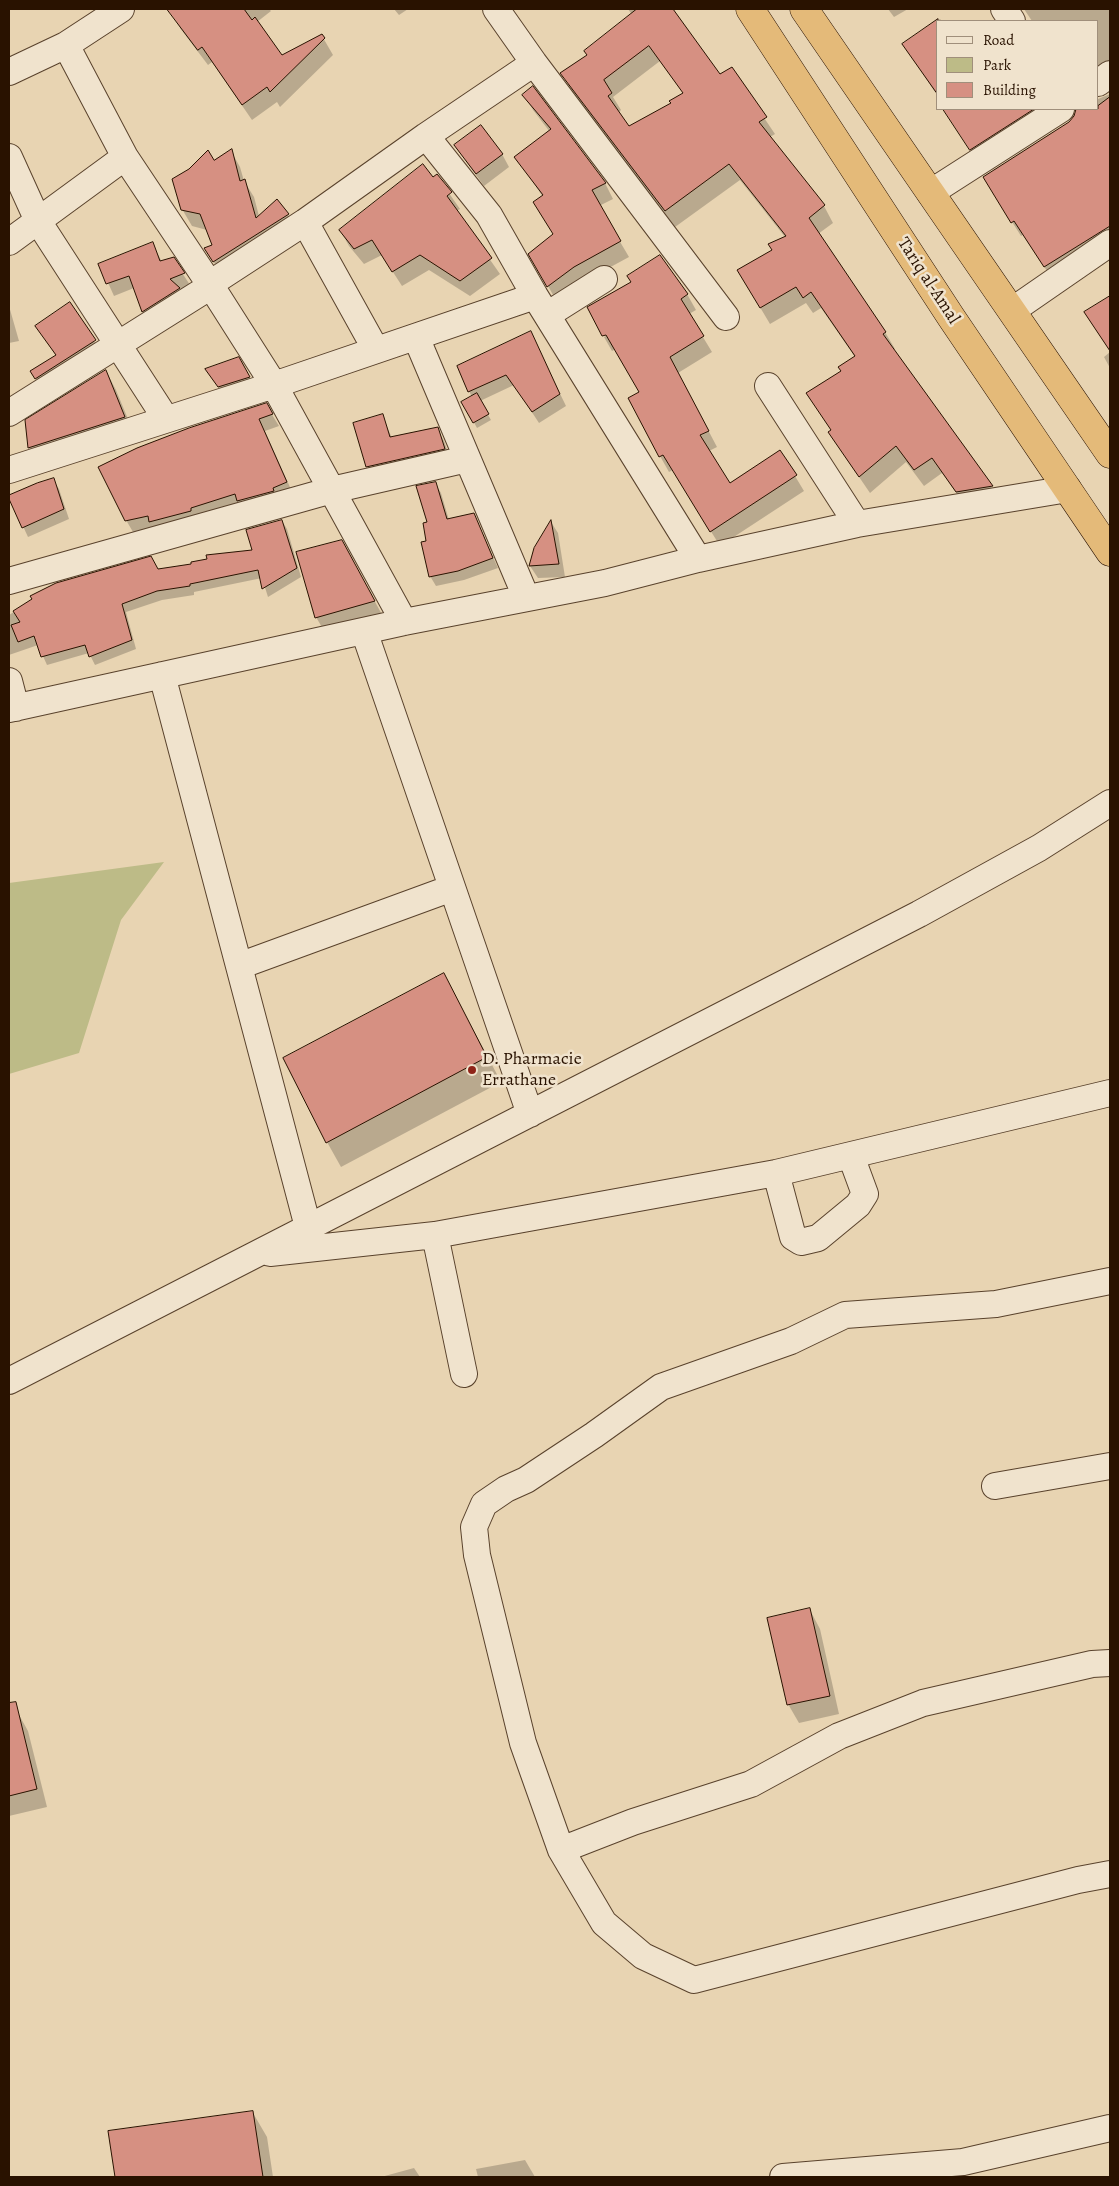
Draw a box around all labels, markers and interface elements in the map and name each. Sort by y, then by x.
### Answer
legend [936,20,1099,110]
text: Road [983,30,1014,50]
text: Park [983,55,1011,75]
text: Building [983,80,1036,100]
street label: Tariq al-Amal [892,234,964,328]
place label: D. Pharmacie Errathane [482,1049,582,1092]
marker: D. Pharmacie Errathane [466,1064,478,1076]

